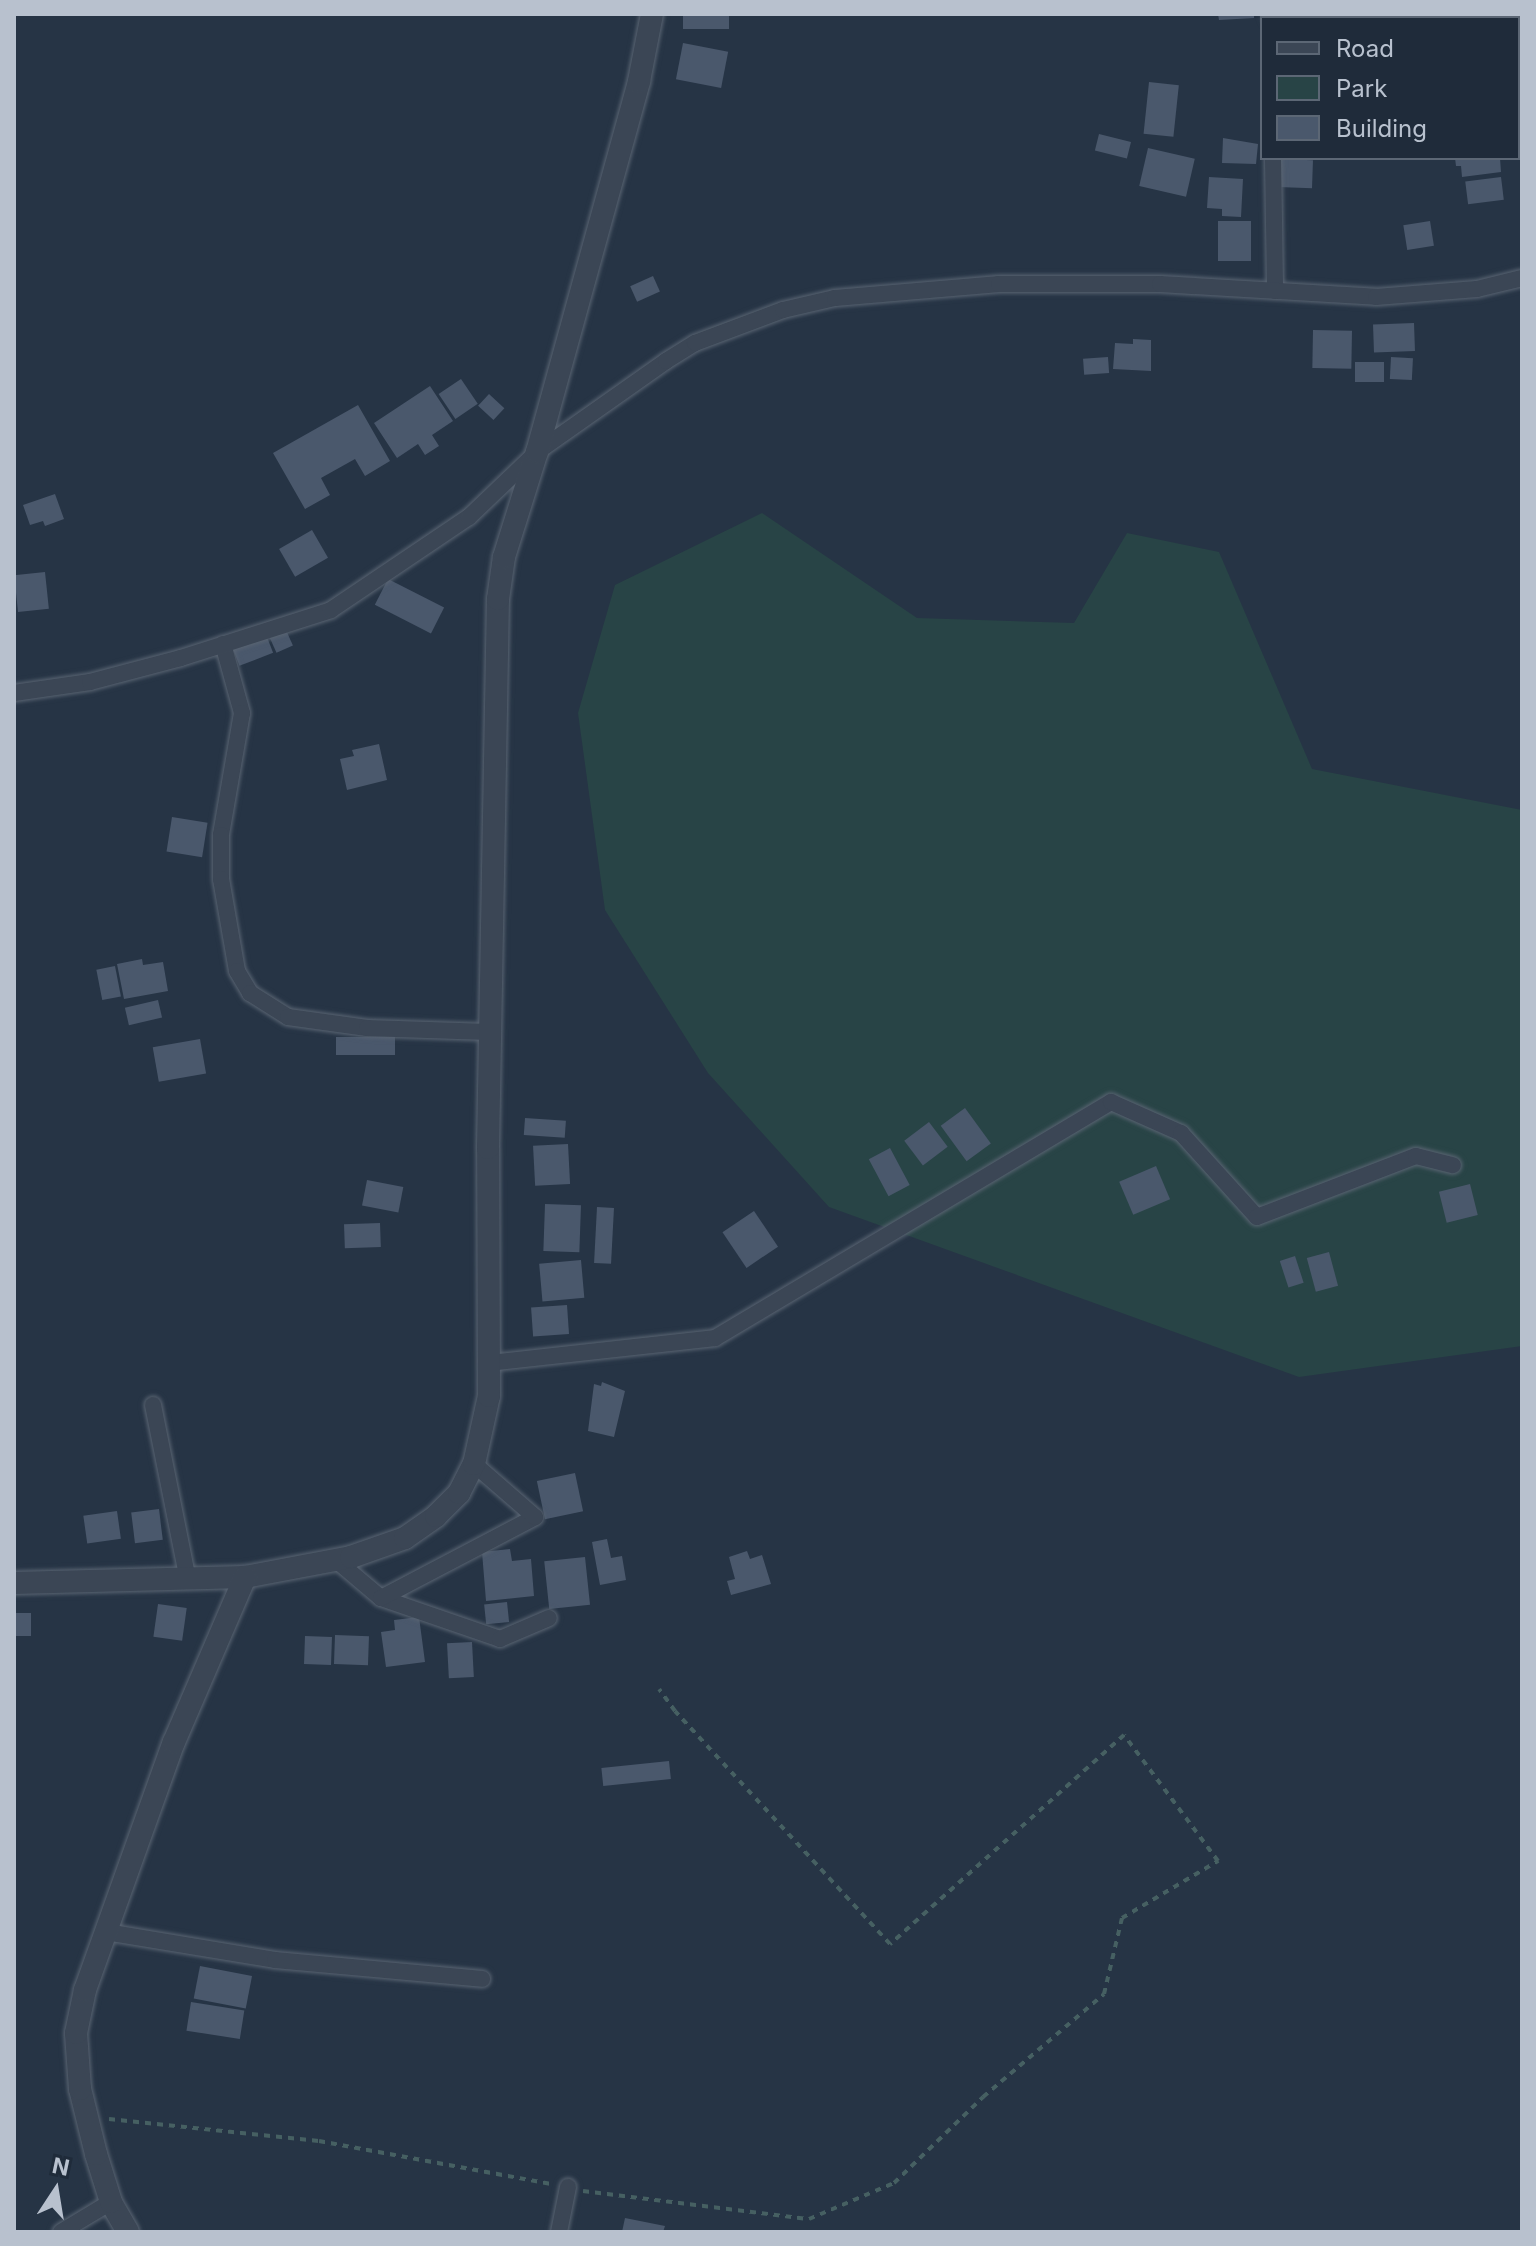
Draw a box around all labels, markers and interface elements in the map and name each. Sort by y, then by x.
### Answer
legend [1260,16,1520,160]
text: Road [1336,34,1394,63]
text: Park [1336,74,1387,103]
text: Building [1336,114,1427,143]
north arrow [16,2150,96,2230]
text: N [50,2152,72,2181]

